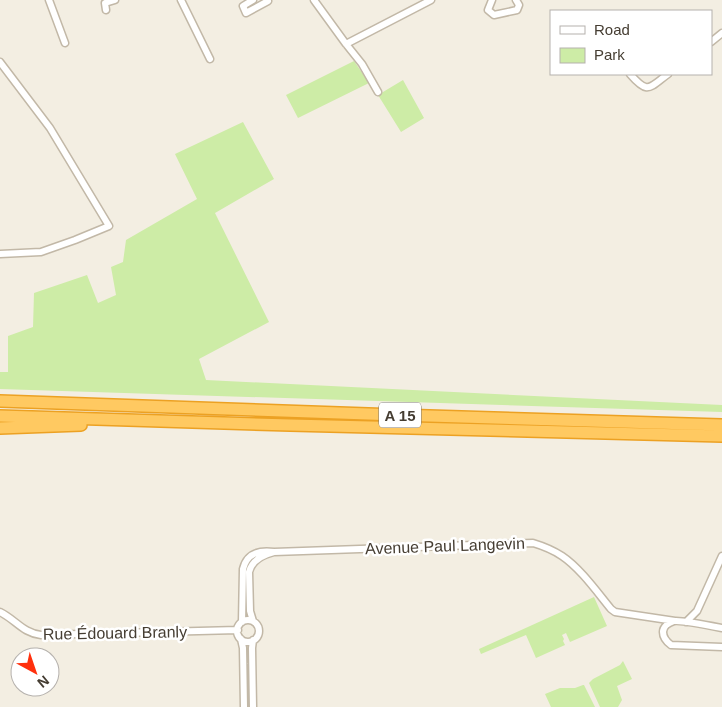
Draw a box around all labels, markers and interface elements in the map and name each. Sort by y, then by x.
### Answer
legend [550,10,712,75]
text: Road [594,21,630,38]
text: Park [594,46,625,63]
road number: A 15 [379,402,421,428]
street label: Avenue Paul Langevin [365,535,525,557]
street label: Rue Édouard Branly [43,622,187,643]
north arrow [10,647,60,697]
text: N [34,673,52,691]

